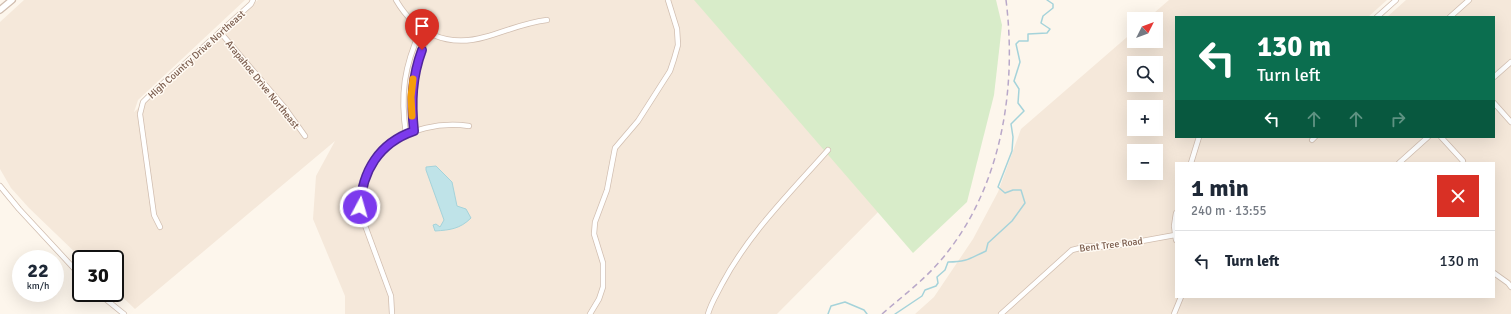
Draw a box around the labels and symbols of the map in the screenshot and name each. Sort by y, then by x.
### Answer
street label: High Country Drive Northeast [146,8,248,101]
pin [405,9,439,50]
north arrow [1127,12,1163,48]
street label: Arapahoe Drive Northeast [223,38,302,132]
position arrow [339,186,381,228]
street label: Bent Tree Road [1079,235,1143,255]
speed limit sign: 30 [72,250,124,302]

